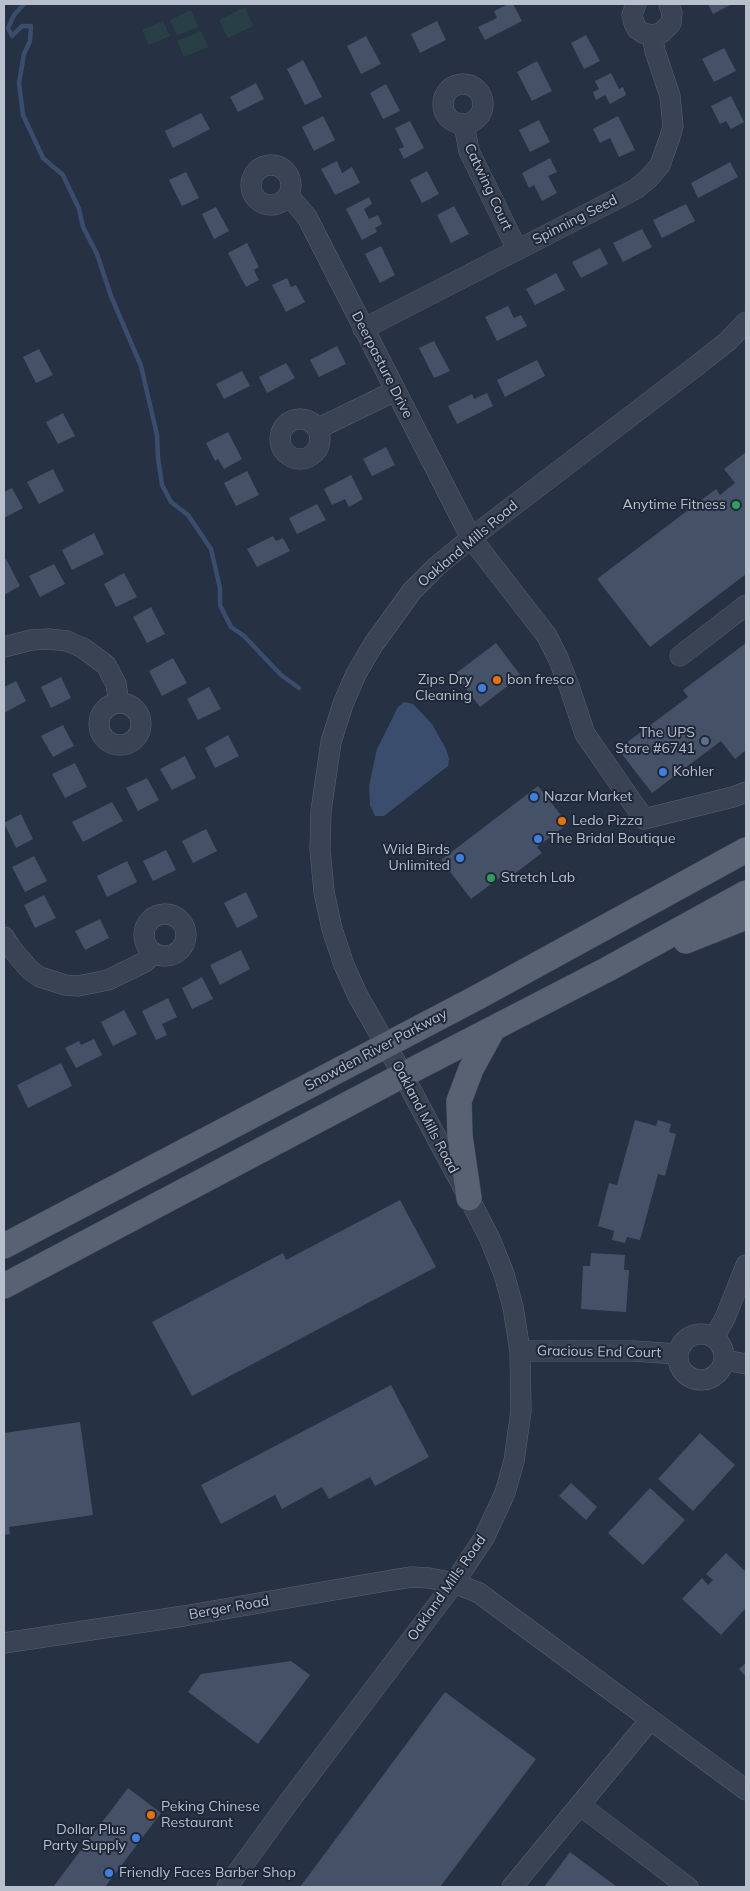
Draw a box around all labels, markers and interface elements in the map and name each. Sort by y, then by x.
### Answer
street label: Catwing Court [461,141,515,233]
street label: Spinning Seed [530,191,620,249]
street label: Deerpasture Drive [348,309,416,421]
street label: Oakland Mills Road [415,497,521,591]
place label: Anytime Fitness [622,497,726,513]
marker: Anytime Fitness [730,499,742,511]
place label: Zips Dry Cleaning [415,672,472,704]
place label: bon fresco [507,672,574,688]
marker: bon fresco [491,674,503,686]
marker: Zips Dry Cleaning [476,682,488,694]
place label: The UPS Store #6741 [615,725,695,758]
marker: The UPS Store #6741 [699,735,711,747]
place label: Kohler [673,764,714,780]
marker: Kohler [657,766,669,778]
place label: Nazar Market [544,789,632,805]
marker: Nazar Market [528,791,540,803]
place label: Ledo Pizza [572,813,643,829]
marker: Ledo Pizza [556,815,568,827]
place label: The Bridal Boutique [548,831,676,847]
marker: The Bridal Boutique [532,833,544,845]
place label: Wild Birds Unlimited [383,842,450,874]
marker: Wild Birds Unlimited [454,852,466,864]
place label: Stretch Lab [501,870,575,886]
marker: Stretch Lab [485,872,497,884]
street label: Snowden River Parkway [302,1005,450,1095]
street label: Oakland Mills Road [388,1058,462,1176]
street label: Gracious End Court [537,1343,661,1361]
street label: Oakland Mills Road [404,1532,490,1644]
street label: Berger Road [188,1593,270,1623]
place label: Peking Chinese Restaurant [161,1799,260,1831]
marker: Peking Chinese Restaurant [145,1809,157,1821]
place label: Dollar Plus Party Supply [43,1822,126,1854]
marker: Dollar Plus Party Supply [130,1832,142,1844]
place label: Friendly Faces Barber Shop [119,1865,296,1881]
marker: Friendly Faces Barber Shop [103,1867,115,1879]

